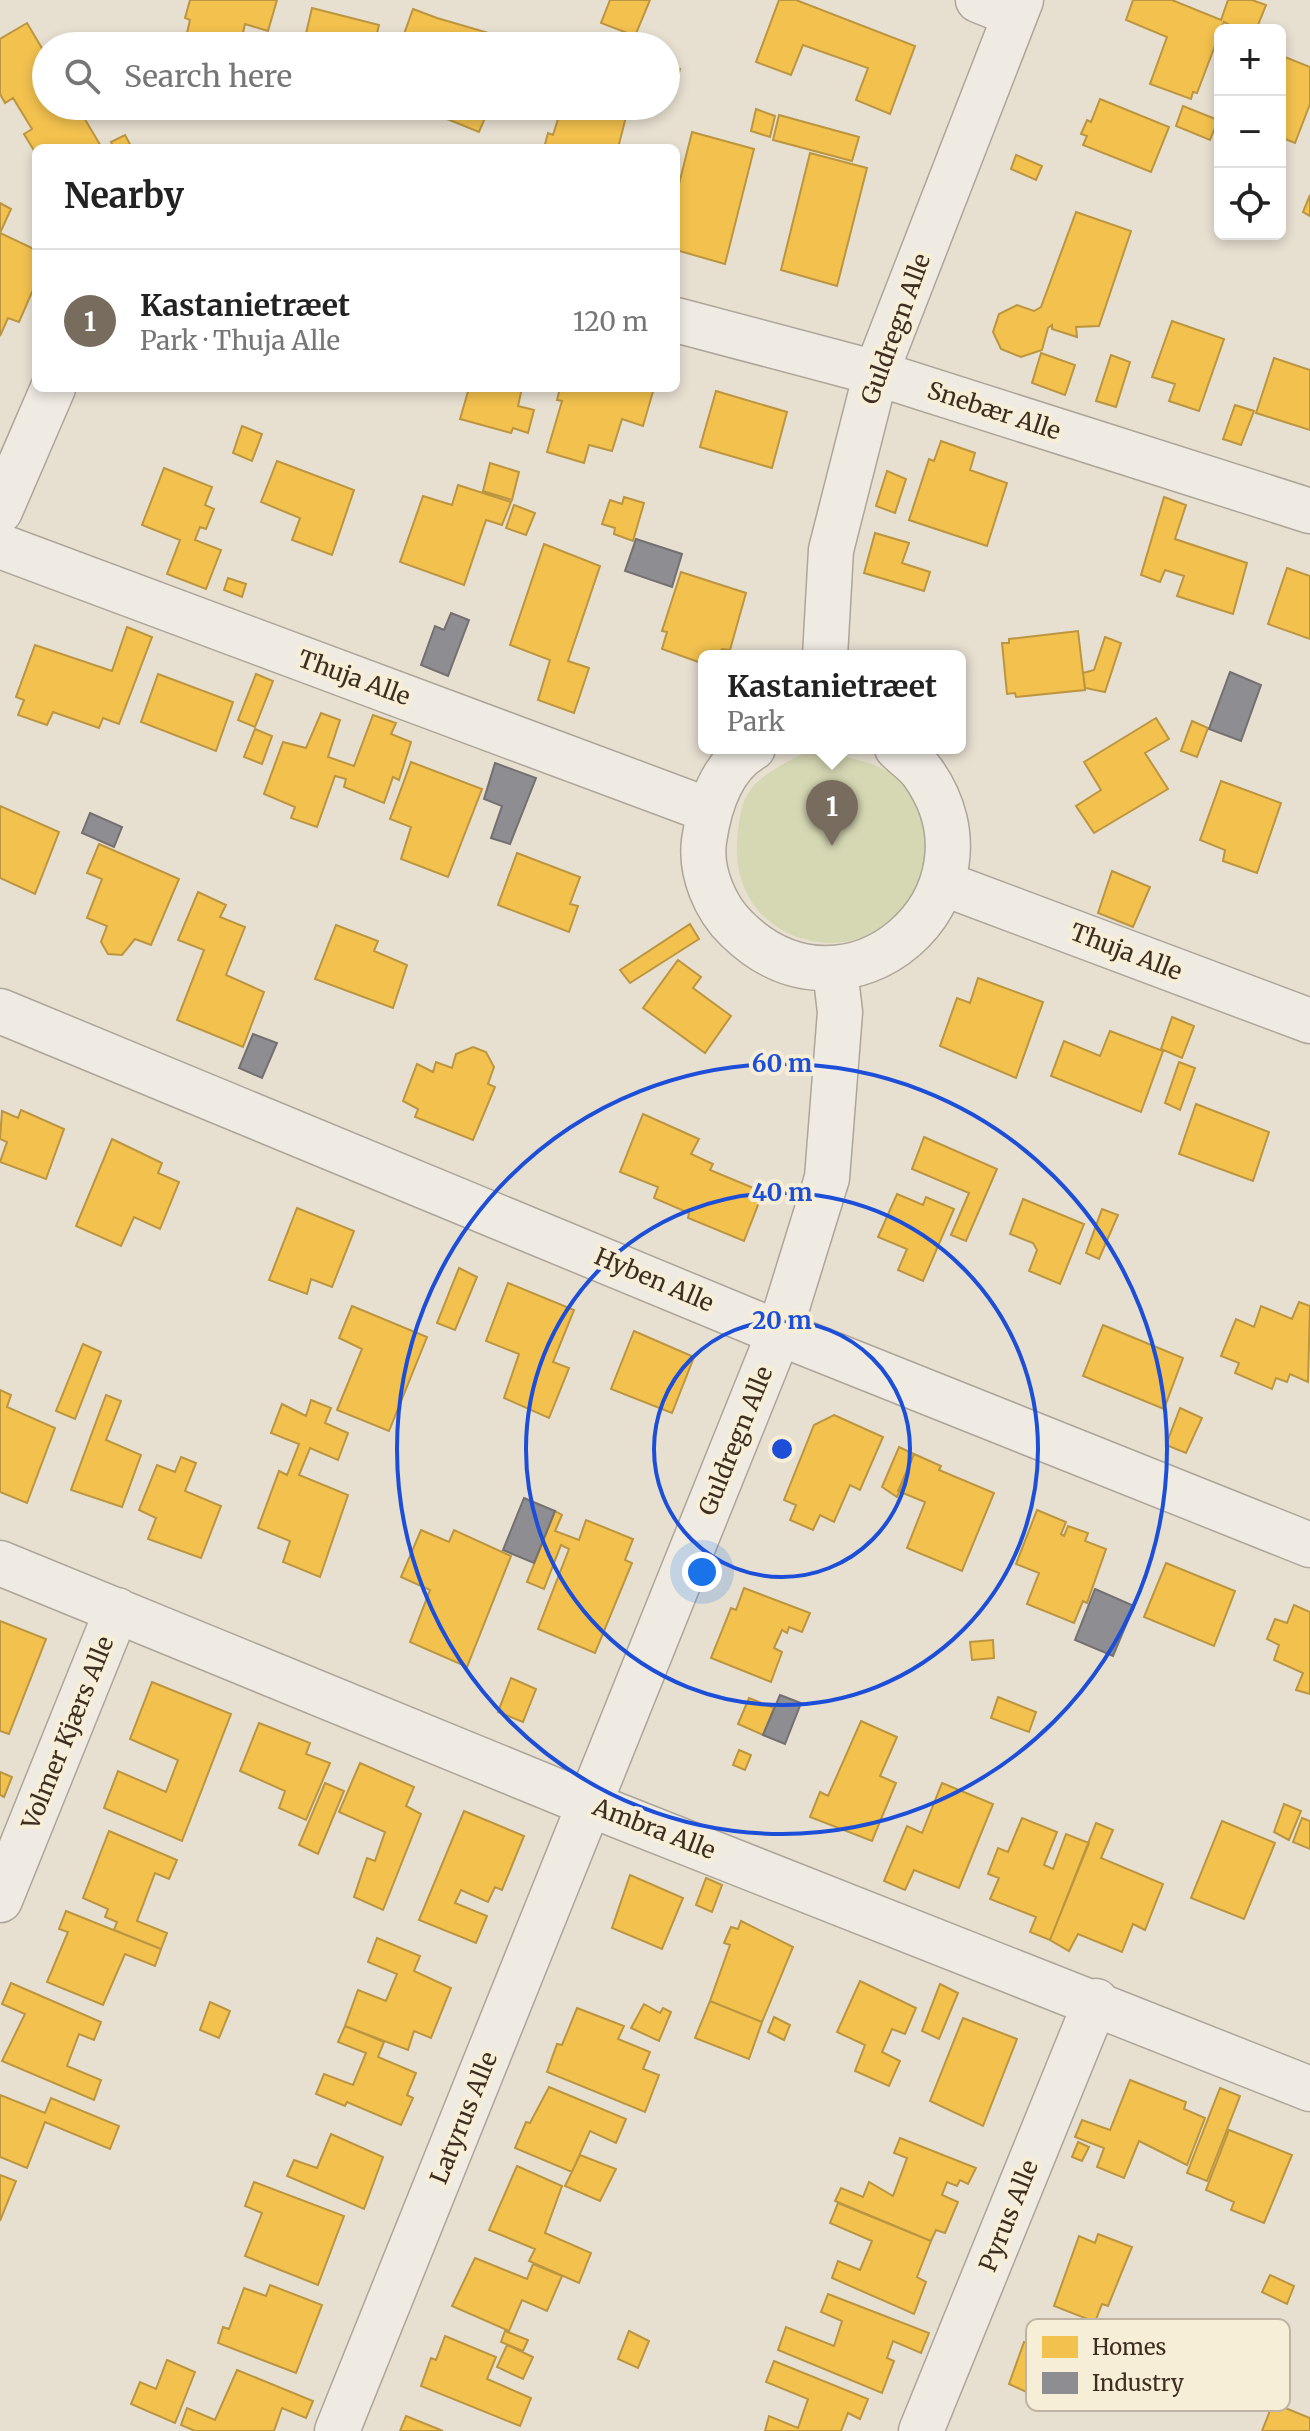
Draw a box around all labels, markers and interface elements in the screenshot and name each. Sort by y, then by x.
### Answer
map controls [1214,24,1286,240]
button: + [1214,24,1286,96]
search box [32,32,680,120]
icon: search [60,54,104,98]
text: Search here [124,57,292,95]
button: − [1214,96,1286,168]
button: locate [1214,168,1286,240]
text: Nearby [64,175,184,217]
street label: Guldregn Alle [854,249,937,408]
text: Kastanietræet [140,286,350,324]
text: 1 [84,305,96,338]
text: 120 m [573,305,648,338]
text: Park · Thuja Alle [140,324,340,357]
street label: Snebær Alle [924,374,1065,447]
street label: Thuja Alle [294,643,415,712]
popup [698,650,966,754]
text: Kastanietræet [727,667,937,705]
text: Park [727,705,785,738]
pin: 1 [806,780,858,846]
street label: Thuja Alle [1066,916,1186,987]
text: 60 m [752,1048,812,1079]
text: 40 m [752,1177,812,1208]
street label: Hyben Alle [590,1241,718,1318]
text: 20 m [752,1305,812,1336]
street label: Guldregn Alle [692,1362,780,1520]
centre of rings [768,1435,796,1463]
your location [682,1552,722,1592]
street label: Volmer Kjærs Alle [14,1632,120,1835]
street label: Ambra Alle [588,1791,720,1866]
street label: Latyrus Alle [423,2047,504,2188]
street label: Pyrus Alle [972,2155,1045,2276]
legend [1026,2319,1290,2411]
text: Homes [1092,2333,1166,2361]
text: Industry [1092,2369,1184,2397]

